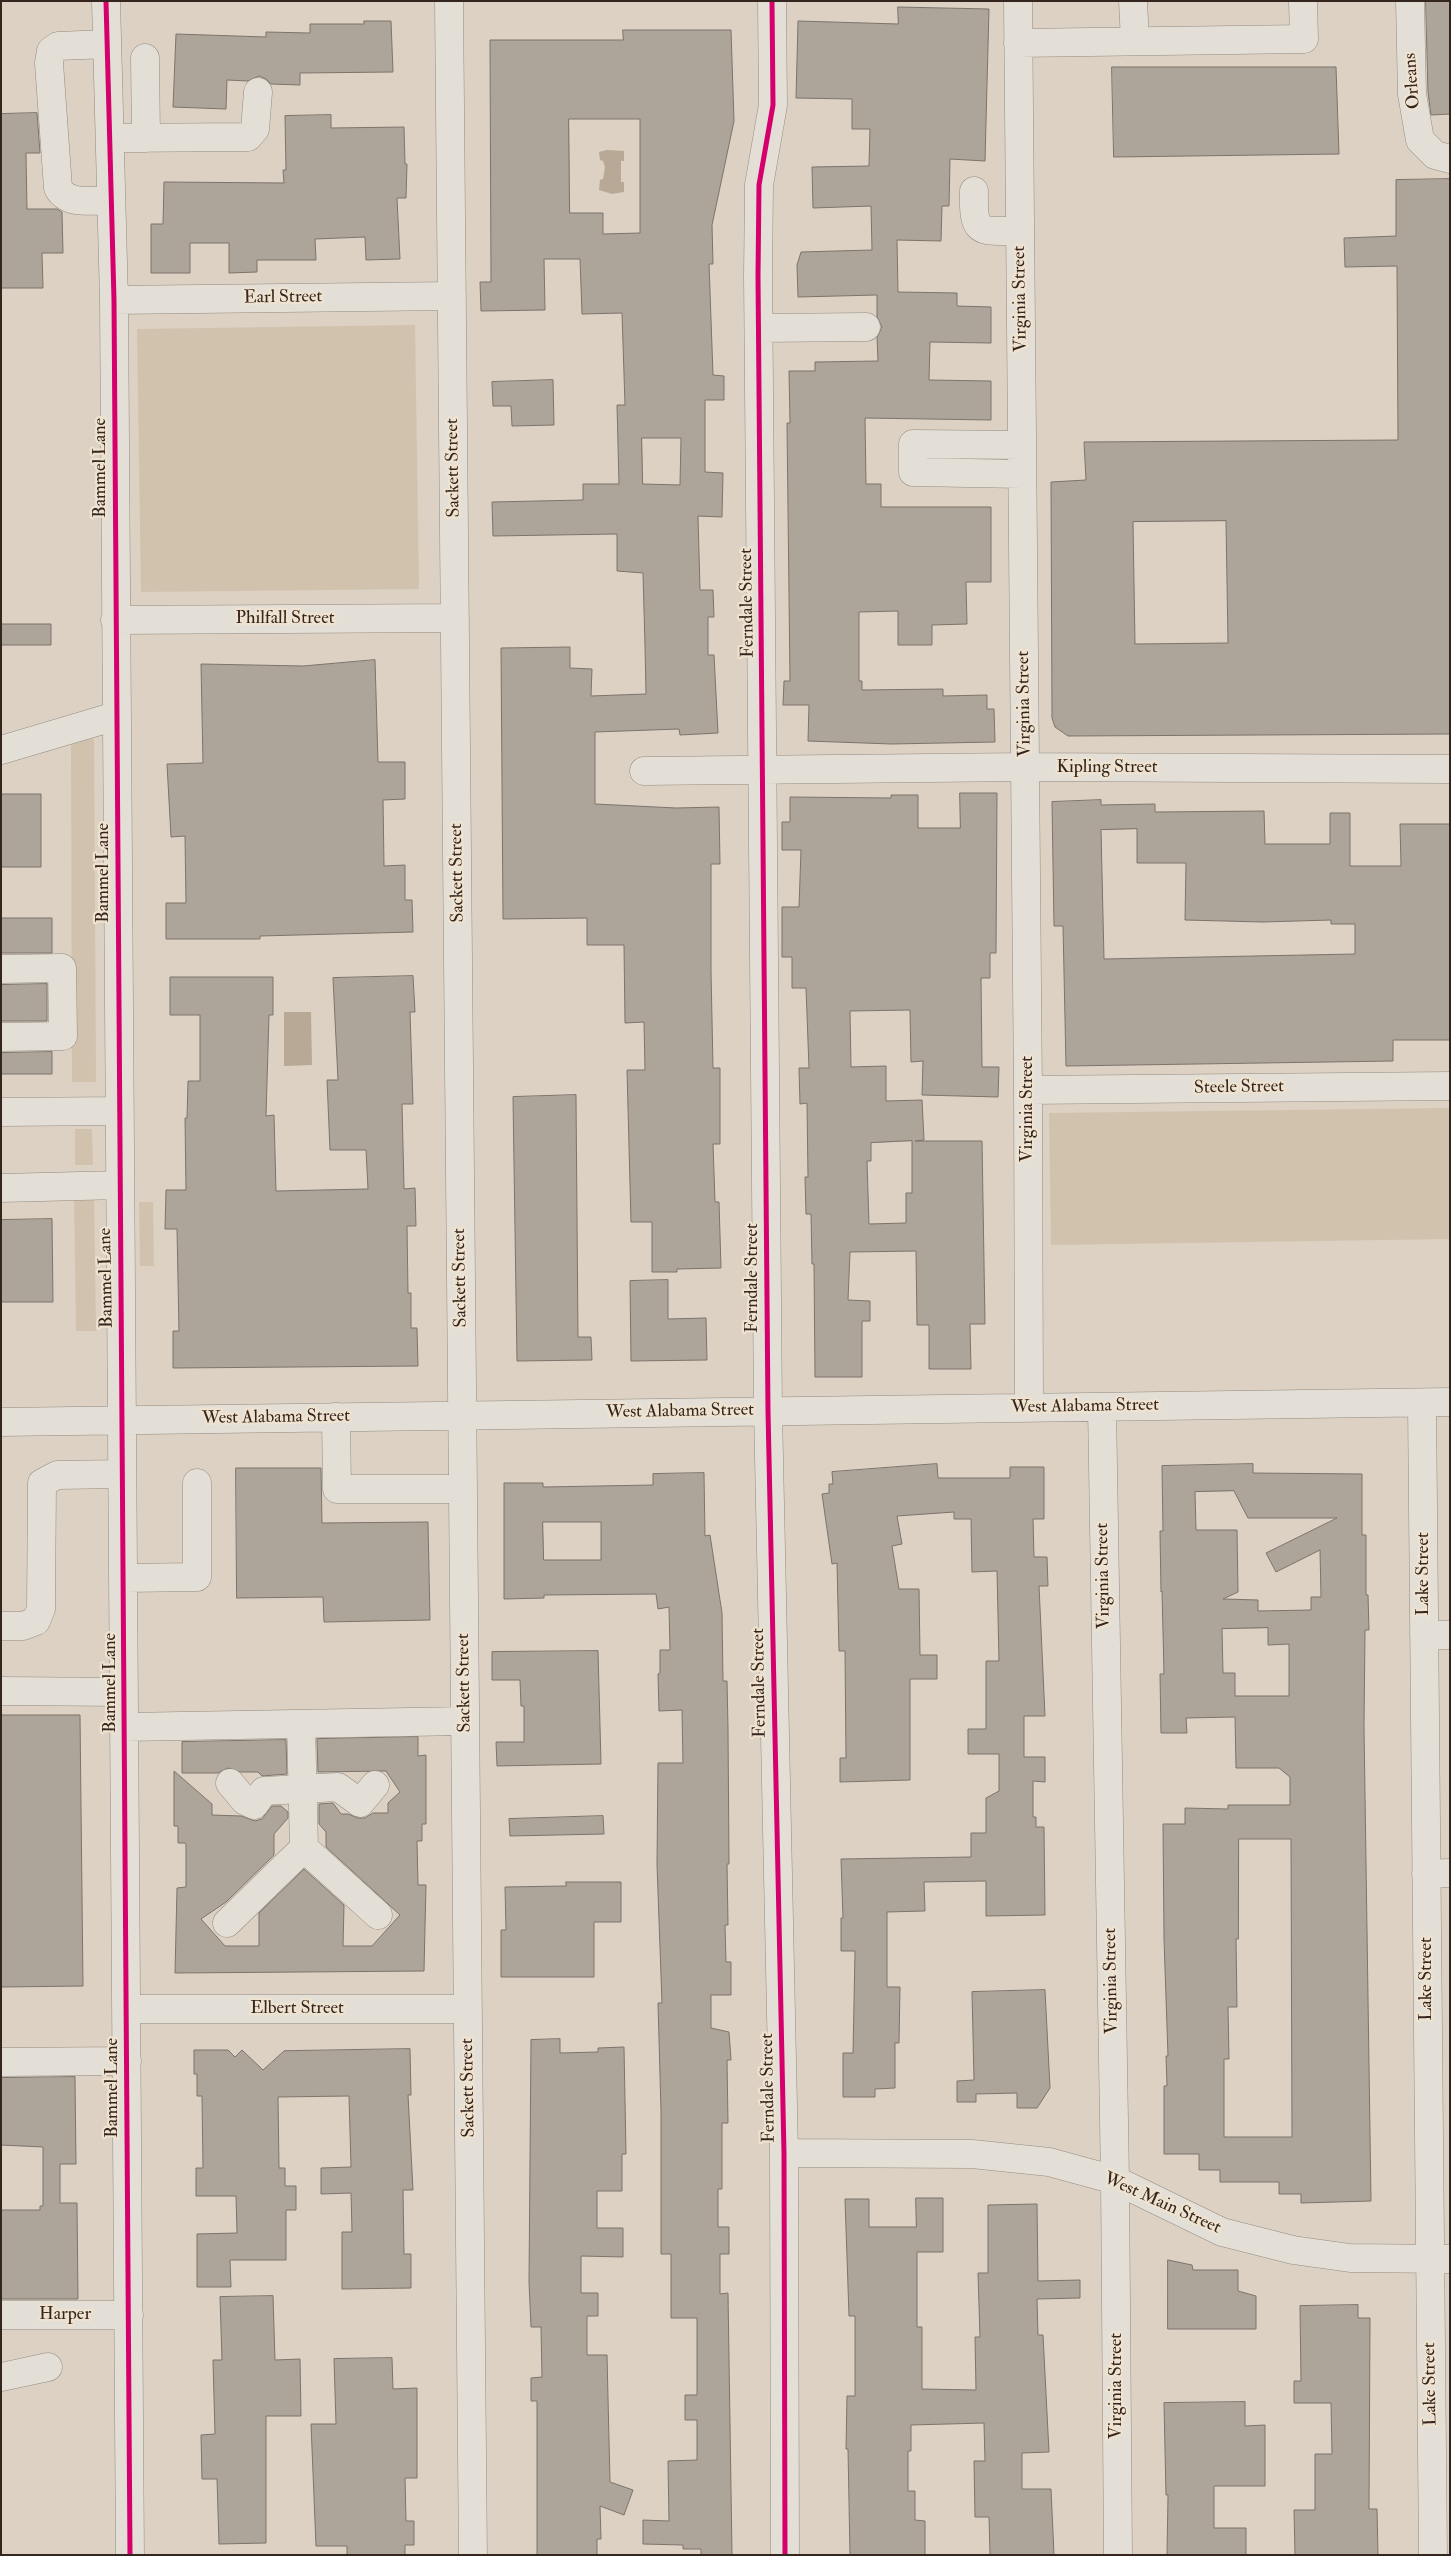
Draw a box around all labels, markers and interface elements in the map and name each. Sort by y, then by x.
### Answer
street label: Orleans [1400,52,1426,110]
street label: Virginia Street [1009,246,1033,352]
street label: Earl Street [243,287,323,309]
street label: Bammel Lane [90,418,112,518]
street label: Sackett Street [442,418,466,518]
street label: Ferndale Street [736,548,760,658]
street label: Philfall Street [235,608,335,630]
street label: Virginia Street [1013,651,1037,757]
street label: Kipling Street [1056,757,1158,779]
street label: Bammel Lane [93,823,115,923]
street label: Sackett Street [446,823,470,923]
street label: Virginia Street [1017,1056,1039,1162]
street label: Steele Street [1194,1076,1284,1100]
street label: Ferndale Street [742,1223,764,1333]
street label: Bammel Lane [95,1228,119,1328]
street label: Sackett Street [449,1228,473,1328]
street label: West Alabama Street [1011,1395,1159,1419]
street label: West Alabama Street [606,1400,754,1424]
street label: West Alabama Street [202,1406,350,1430]
street label: Virginia Street [1092,1523,1116,1629]
street label: Lake Street [1413,1532,1435,1616]
street label: Ferndale Street [748,1628,772,1738]
street label: Bammel Lane [100,1633,122,1733]
street label: Sackett Street [453,1633,477,1733]
street label: Virginia Street [1100,1928,1124,2034]
street label: Lake Street [1416,1937,1438,2021]
street label: Elbert Street [250,1998,344,2020]
street label: Ferndale Street [757,2033,781,2143]
street label: Bammel Lane [102,2038,124,2138]
street label: Sackett Street [457,2038,481,2138]
street label: West Main Street [1100,2169,1224,2239]
street label: Harper [39,2304,91,2326]
street label: Virginia Street [1106,2333,1128,2439]
street label: Lake Street [1419,2342,1443,2426]

